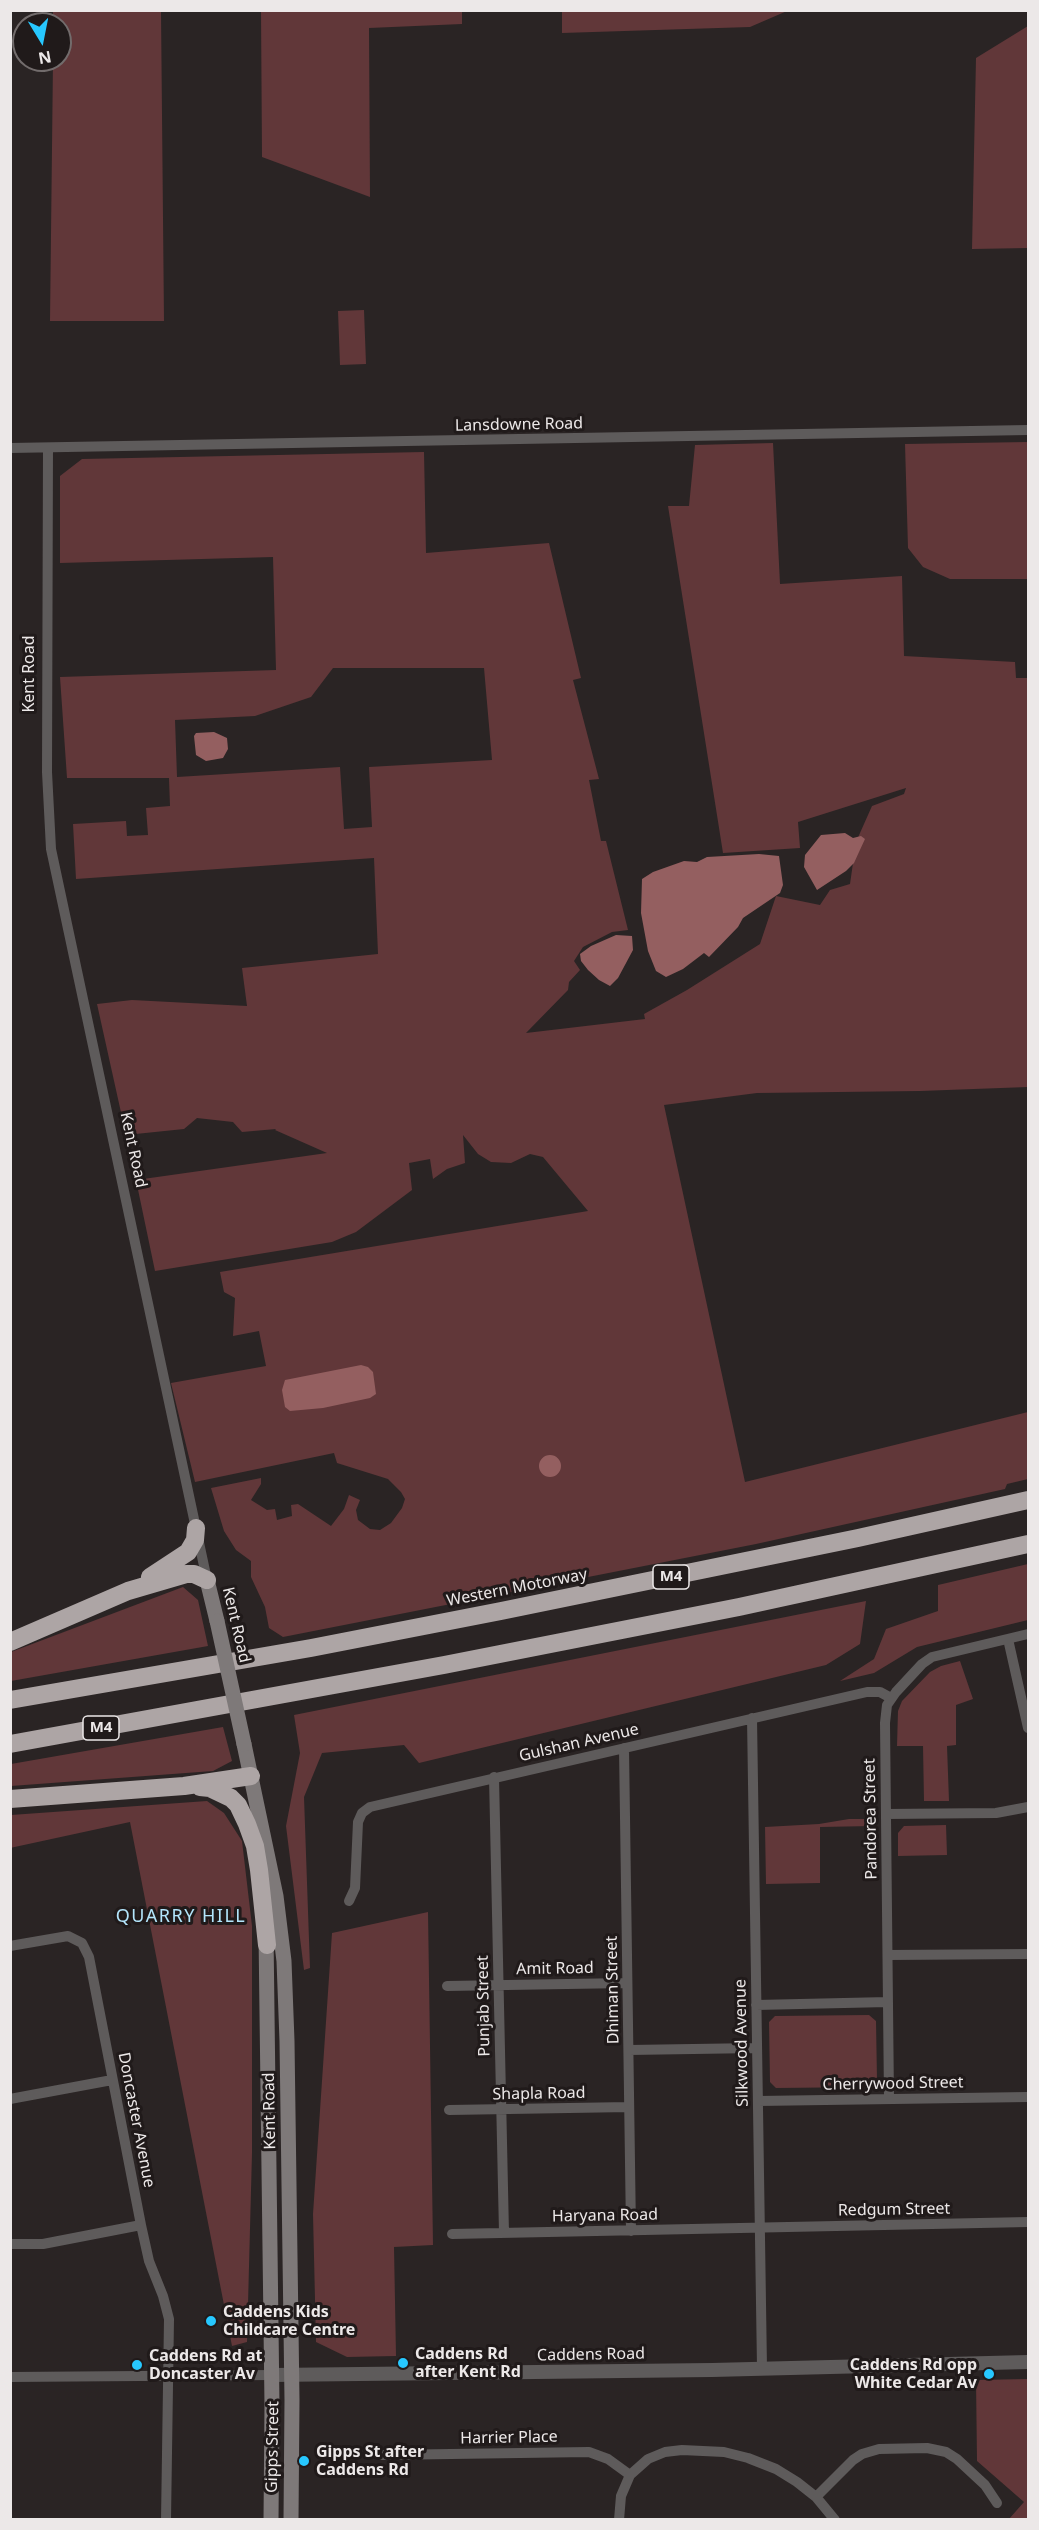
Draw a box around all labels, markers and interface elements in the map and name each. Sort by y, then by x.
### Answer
north arrow [12,12,72,72]
text: N [36,46,53,70]
street label: Lansdowne Road [455,414,583,436]
street label: Kent Road [19,635,39,713]
street label: Kent Road [116,1110,150,1190]
street label: Western Motorway [445,1565,589,1611]
road number: M4 [653,1565,689,1589]
street label: Kent Road [218,1585,254,1665]
road number: M4 [83,1716,119,1740]
street label: Gulshan Avenue [517,1720,641,1766]
street label: Pandorea Street [860,1758,882,1880]
district label: QUARRY HILL [116,1906,246,1928]
street label: Dhiman Street [602,1936,624,2044]
street label: Punjab Street [474,1955,494,2057]
street label: Amit Road [516,1959,594,1979]
street label: Silkwood Avenue [731,1979,753,2107]
street label: Doncaster Avenue [113,2051,159,2189]
street label: Kent Road [260,2072,280,2150]
street label: Cherrywood Street [822,2073,964,2095]
street label: Shapla Road [492,2084,586,2104]
street label: Redgum Street [838,2199,950,2221]
street label: Haryana Road [552,2205,658,2227]
place label: Caddens Kids Childcare Centre [223,2302,355,2340]
marker: Caddens Kids Childcare Centre [204,2314,218,2328]
place label: Caddens Rd after Kent Rd [415,2344,521,2382]
street label: Caddens Road [537,2344,645,2366]
place label: Caddens Rd at Doncaster Av [149,2346,263,2384]
place label: Caddens Rd opp White Cedar Av [850,2355,977,2393]
marker: Caddens Rd after Kent Rd [396,2356,410,2370]
marker: Caddens Rd at Doncaster Av [130,2358,144,2372]
marker: Caddens Rd opp White Cedar Av [982,2367,996,2381]
street label: Gipps Street [263,2401,283,2493]
street label: Harrier Place [460,2428,558,2448]
place label: Gipps St after Caddens Rd [316,2442,424,2480]
marker: Gipps St after Caddens Rd [297,2454,311,2468]

